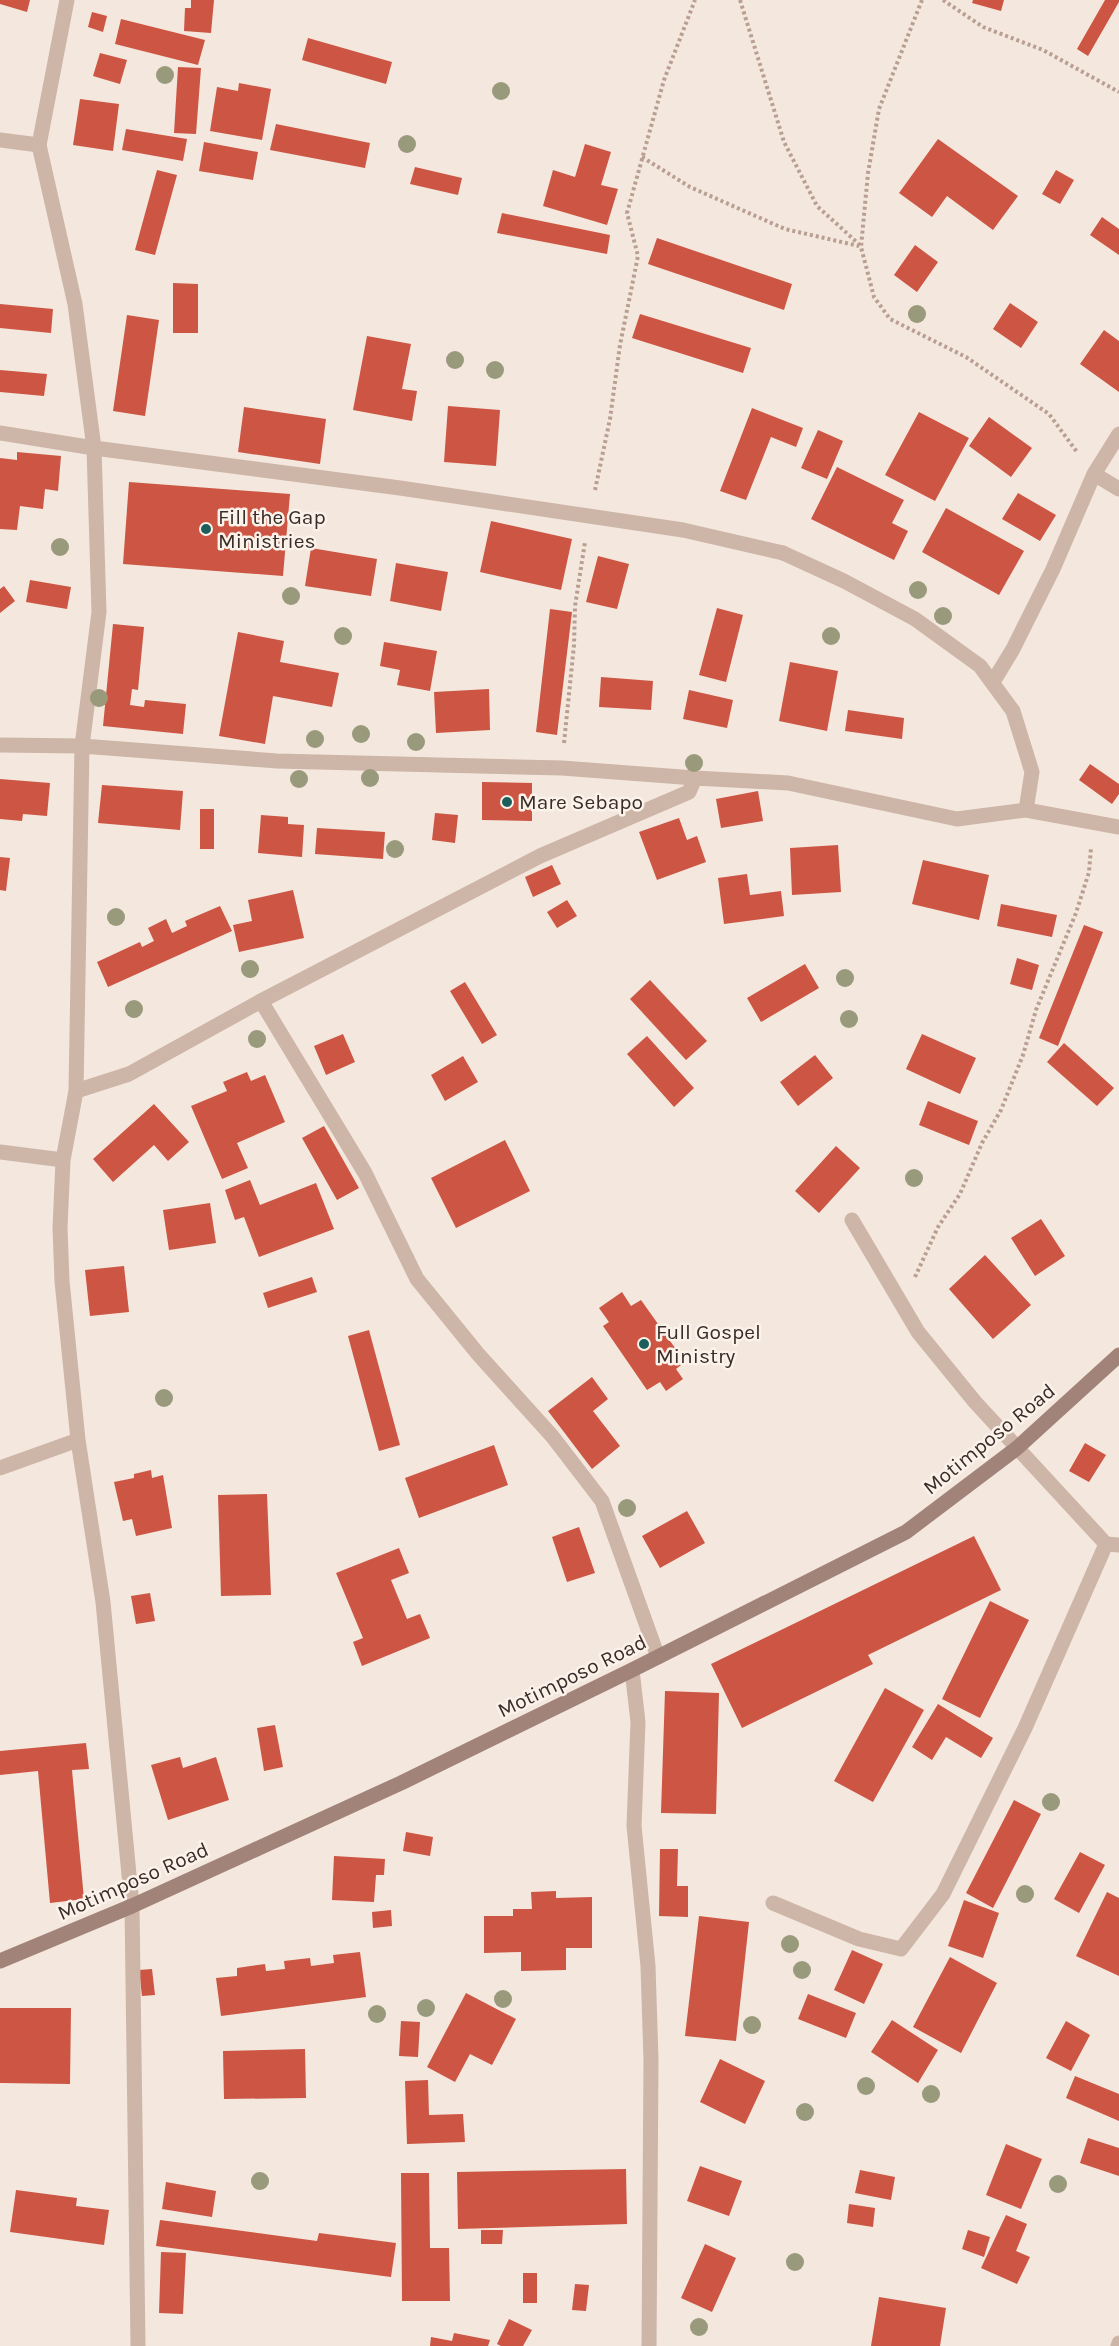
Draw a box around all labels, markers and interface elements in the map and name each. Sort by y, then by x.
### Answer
place label: Fill the Gap Ministries [218,505,326,553]
marker: Fill the Gap Ministries [199,522,213,536]
place label: Mare Sebapo [519,790,643,814]
marker: Mare Sebapo [500,795,514,809]
place label: Full Gospel Ministry [656,1320,761,1368]
marker: Full Gospel Ministry [637,1337,651,1351]
street label: Motimposo Road [918,1378,1060,1500]
street label: Motimposo Road [494,1630,650,1722]
street label: Motimposo Road [54,1837,212,1925]

